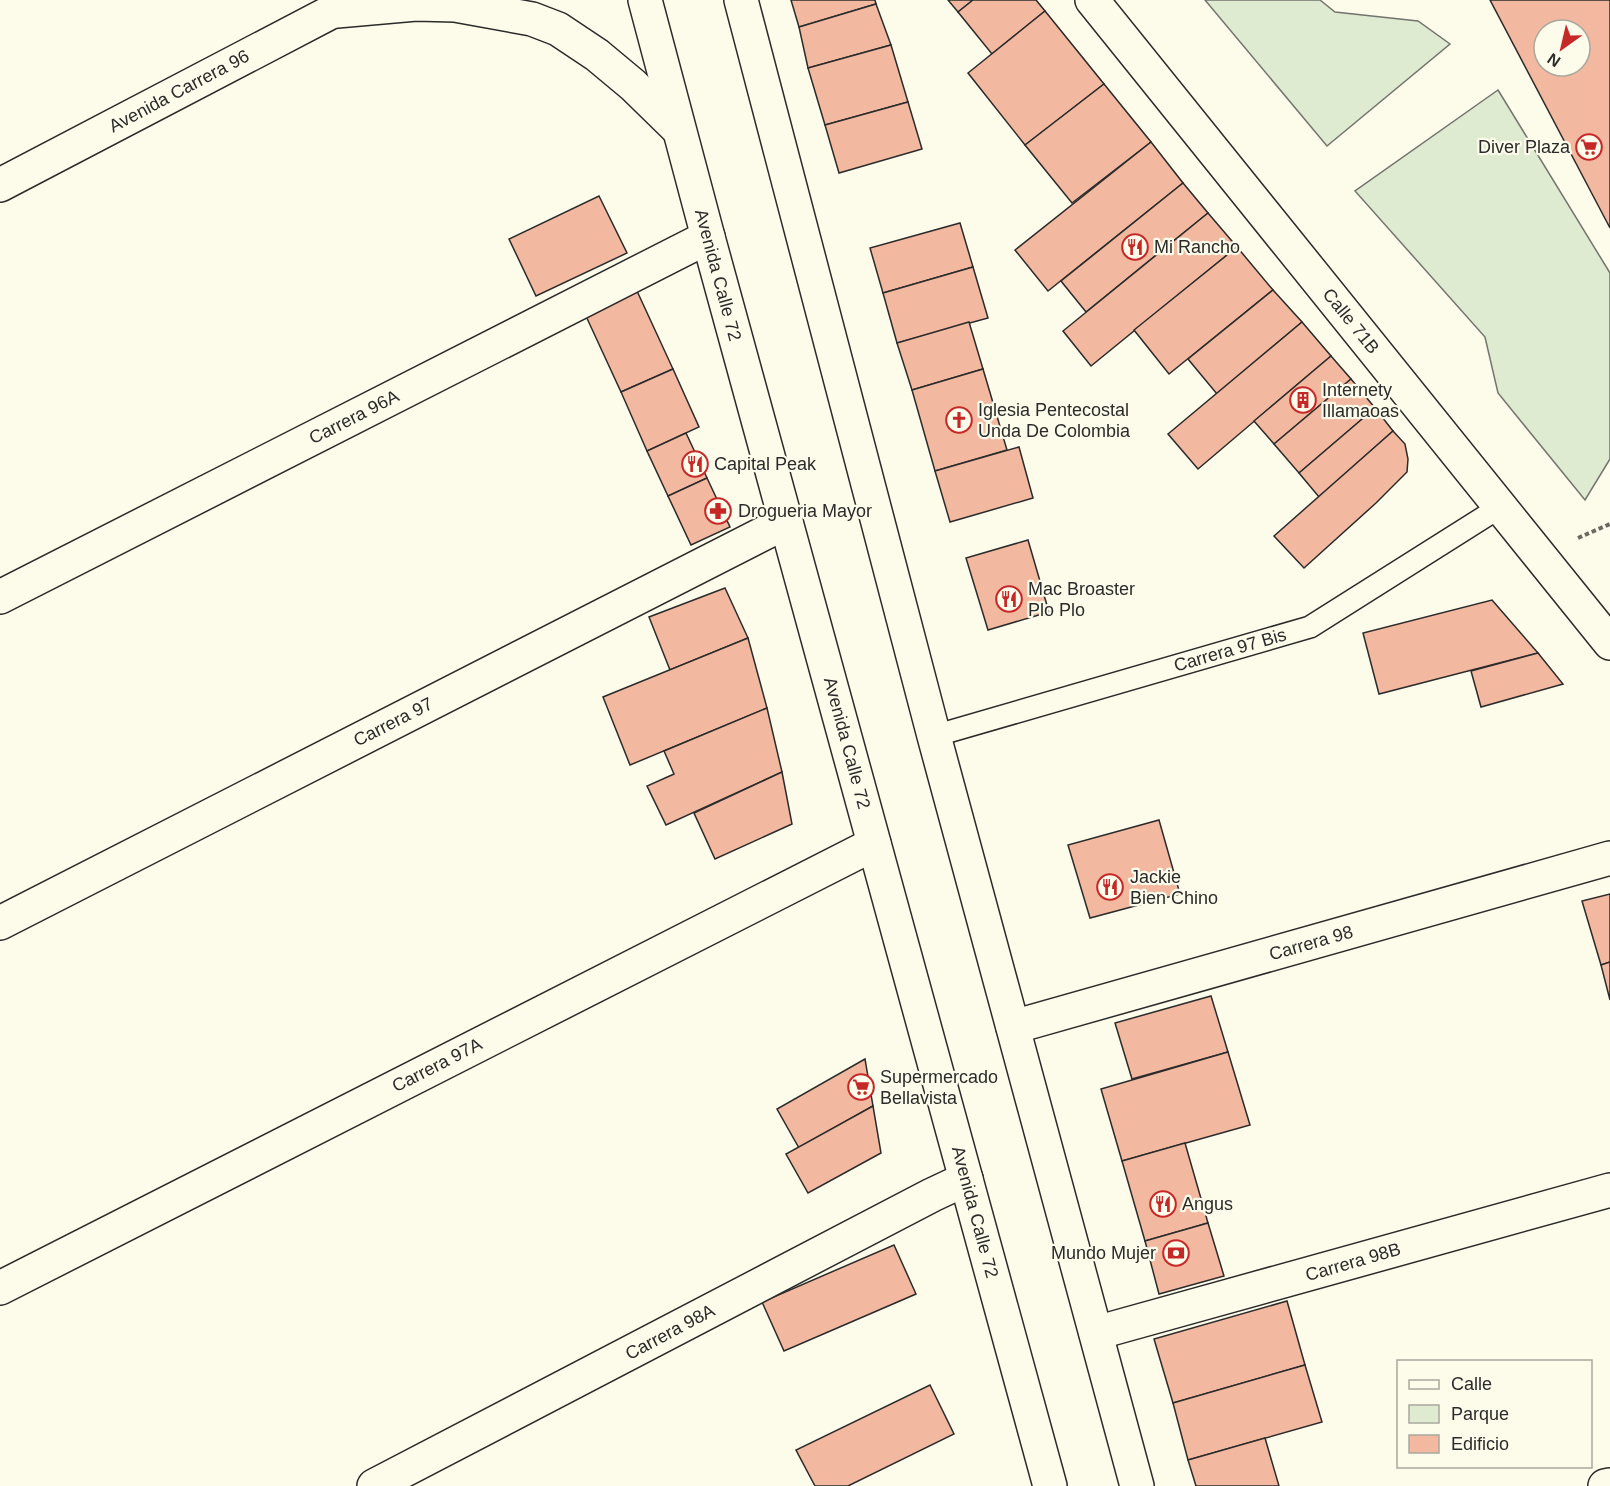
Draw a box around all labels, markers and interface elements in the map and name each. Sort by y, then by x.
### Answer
north arrow [1532,18,1592,78]
street label: Avenida Carrera 96 [106,46,252,136]
text: N [1544,50,1563,70]
supermarket icon: Diver Plaza [1574,132,1604,162]
place label: Diver Plaza [1478,137,1571,157]
street label: Avenida Calle 72 [691,207,745,343]
restaurant icon: Mi Rancho [1120,232,1150,262]
place label: Mi Rancho [1154,237,1240,257]
street label: Calle 71B [1319,284,1383,358]
place label: Internety Illamaoas [1322,380,1399,421]
building icon: Internety Illamaoas [1288,385,1318,415]
street label: Carrera 96A [306,386,402,448]
place label: Iglesia Pentecostal Unda De Colombia [978,400,1131,441]
church icon: Iglesia Pentecostal Unda De Colombia [944,405,974,435]
restaurant icon: Capital Peak [680,449,710,479]
place label: Capital Peak [714,454,817,474]
pharmacy icon: Drogueria Mayor [703,496,733,526]
place label: Drogueria Mayor [738,501,872,521]
place label: Mac Broaster Plo Plo [1028,579,1135,620]
restaurant icon: Mac Broaster Plo Plo [994,584,1024,614]
street label: Carrera 97 Bis [1171,624,1289,676]
street label: Avenida Calle 72 [820,675,874,811]
street label: Carrera 97 [350,694,436,750]
place label: Jackie Bien Chino [1130,867,1218,908]
restaurant icon: Jackie Bien Chino [1095,872,1125,902]
street label: Carrera 98 [1267,922,1355,964]
street label: Carrera 97A [389,1034,485,1096]
place label: Supermercado Bellavista [880,1067,998,1108]
supermarket icon: Supermercado Bellavista [846,1072,876,1102]
street label: Avenida Calle 72 [948,1144,1002,1280]
restaurant icon: Angus [1148,1189,1178,1219]
place label: Angus [1182,1194,1233,1214]
bank icon: Mundo Mujer [1161,1238,1191,1268]
street label: Carrera 98B [1303,1239,1403,1285]
place label: Mundo Mujer [1051,1243,1156,1263]
street label: Carrera 98A [622,1300,718,1364]
legend [1397,1360,1592,1468]
text: Calle [1451,1374,1492,1394]
text: Parque [1451,1404,1509,1424]
text: Edificio [1451,1434,1509,1454]

